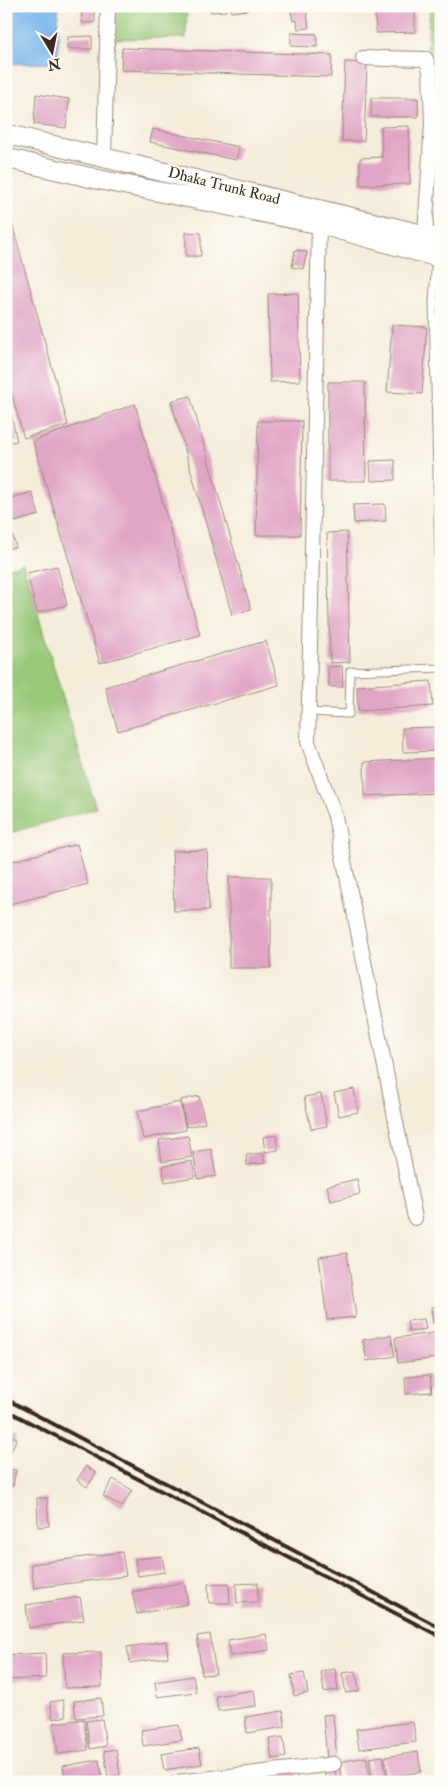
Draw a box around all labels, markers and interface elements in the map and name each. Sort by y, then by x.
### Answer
north arrow [28,28,78,78]
text: N [46,55,63,74]
street label: Dhaka Trunk Road [166,163,283,209]

